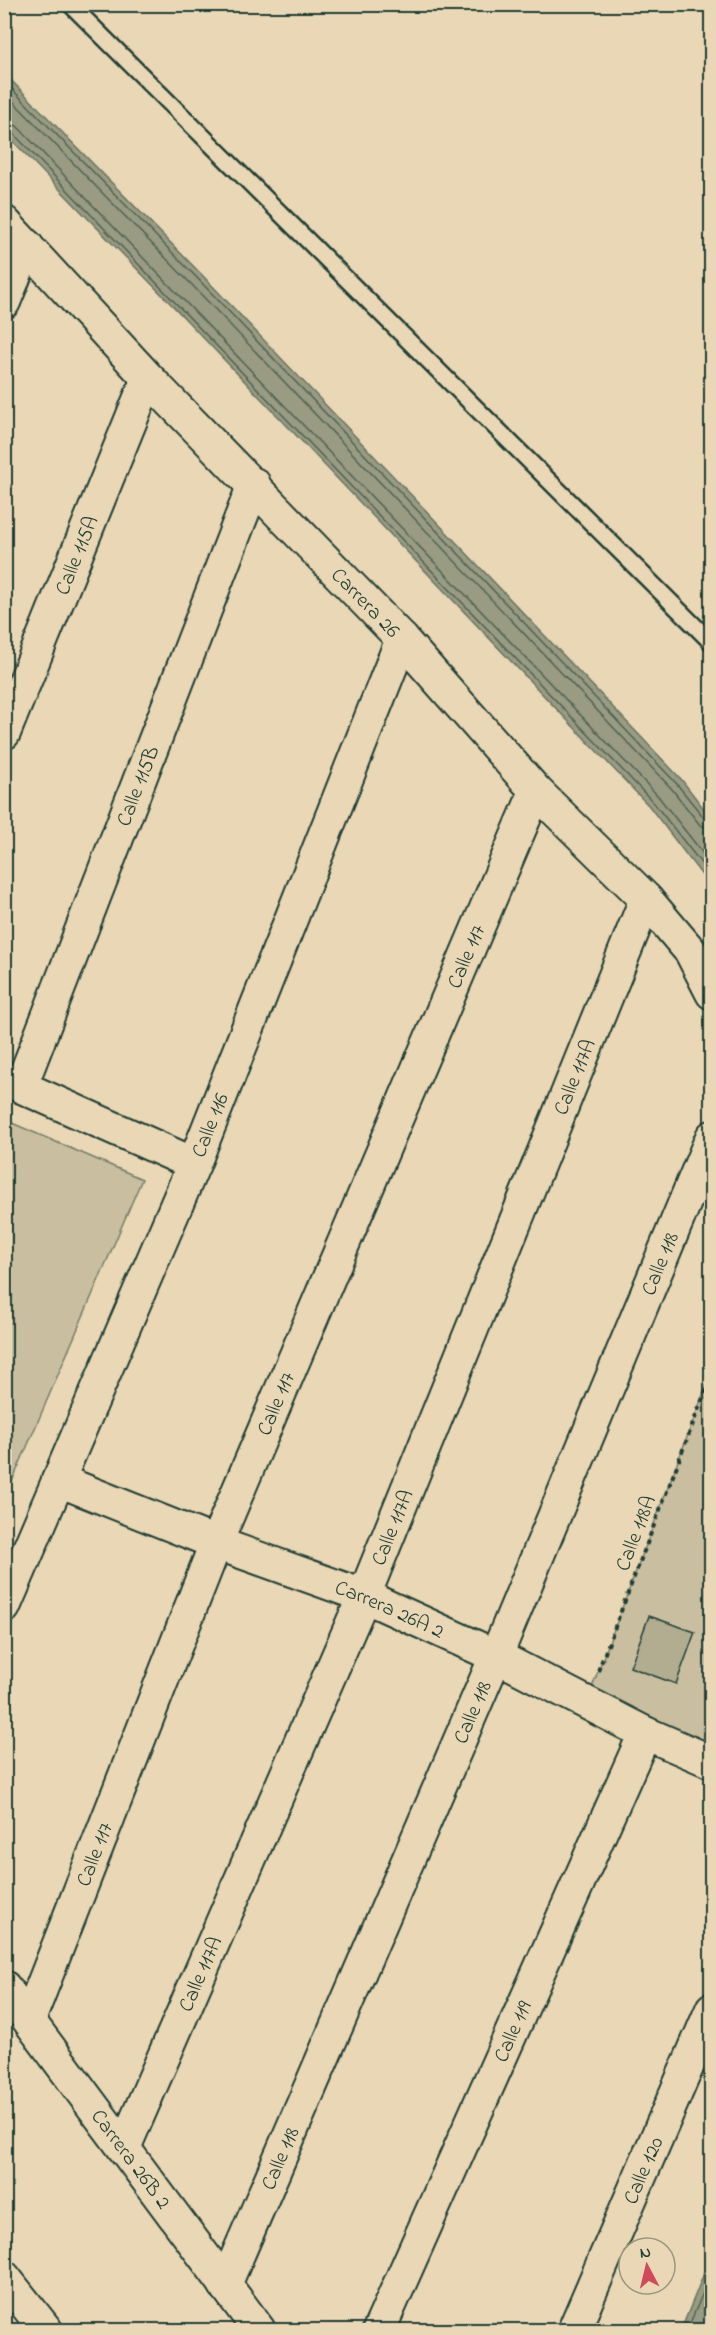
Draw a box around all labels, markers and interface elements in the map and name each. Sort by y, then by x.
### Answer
street label: Calle 115A [49,512,108,600]
street label: Carrera 26 [323,561,406,646]
street label: Calle 115B [110,742,168,831]
street label: Calle 117 [441,920,495,994]
street label: Calle 117A [547,1035,605,1120]
street label: Calle 116 [185,1089,238,1162]
street label: Calle 118 [635,1228,688,1300]
street label: Calle 117 [250,1367,304,1441]
street label: Calle 117A [365,1486,422,1571]
street label: Calle 118A [609,1492,665,1576]
street label: Carrera 26A 2 [330,1574,449,1648]
street label: Calle 118 [447,1676,501,1749]
street label: Calle 117 [70,1818,122,1892]
street label: Calle 117A [172,1932,231,2017]
street label: Calle 119 [487,1996,541,2068]
street label: Carrera 26B 2 [83,2104,177,2216]
street label: Calle 118 [255,2123,308,2195]
street label: Calle 120 [617,2132,672,2209]
north arrow [617,2236,677,2296]
text: N [639,2241,652,2266]

